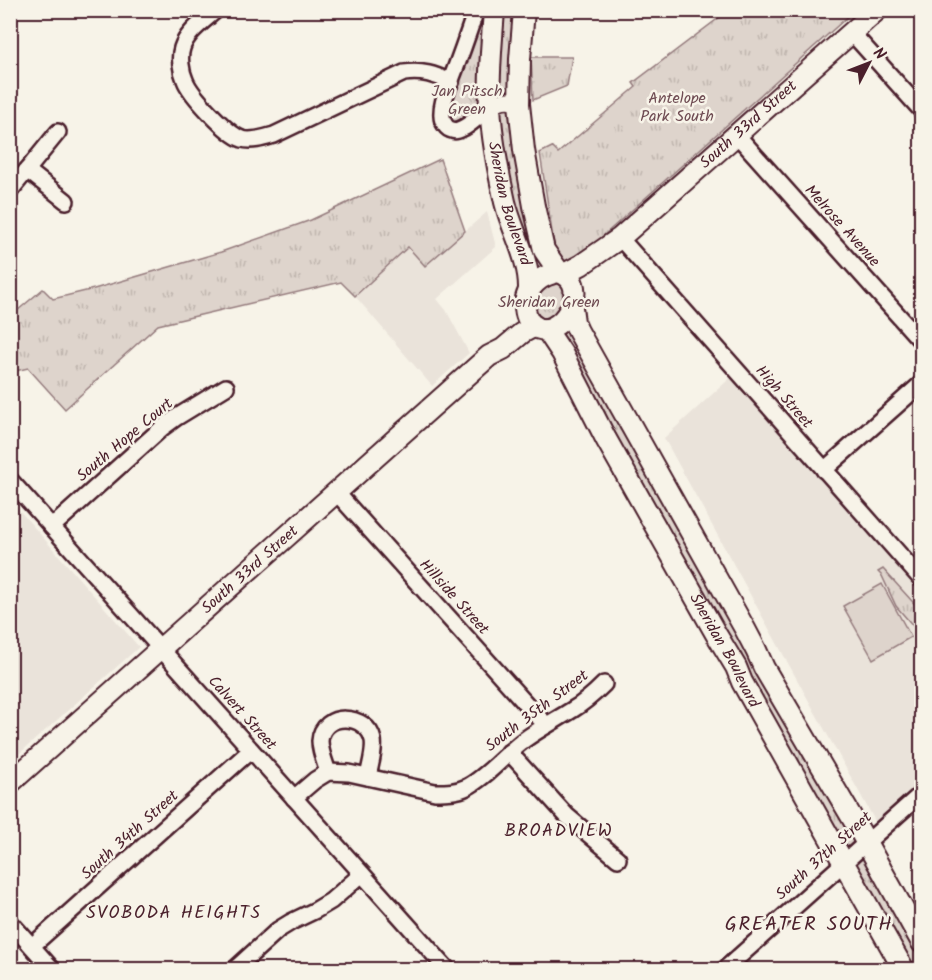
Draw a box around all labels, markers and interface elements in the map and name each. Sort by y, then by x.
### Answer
north arrow [839,33,899,93]
text: N [866,42,892,66]
street label: South 33rd Street [694,74,803,175]
park label: Jan Pitsch Green [431,79,503,122]
park label: Antelope Park South [640,86,714,129]
street label: Sheridan Boulevard [481,140,538,269]
street label: Melrose Avenue [798,179,886,273]
park label: Sheridan Green [498,290,600,315]
street label: High Street [749,359,819,435]
street label: South Hope Court [71,391,180,488]
street label: South 33rd Street [195,519,305,620]
street label: Hillside Street [413,553,496,641]
street label: Sheridan Boulevard [683,589,767,713]
street label: South 35th Street [480,663,595,758]
street label: Calvert Street [201,670,283,757]
street label: South 34th Street [75,784,185,886]
street label: South 37th Street [770,805,879,906]
district label: BROADVIEW [505,817,613,846]
district label: SVOBODA HEIGHTS [86,899,262,928]
district label: GREATER SOUTH [725,909,893,941]

